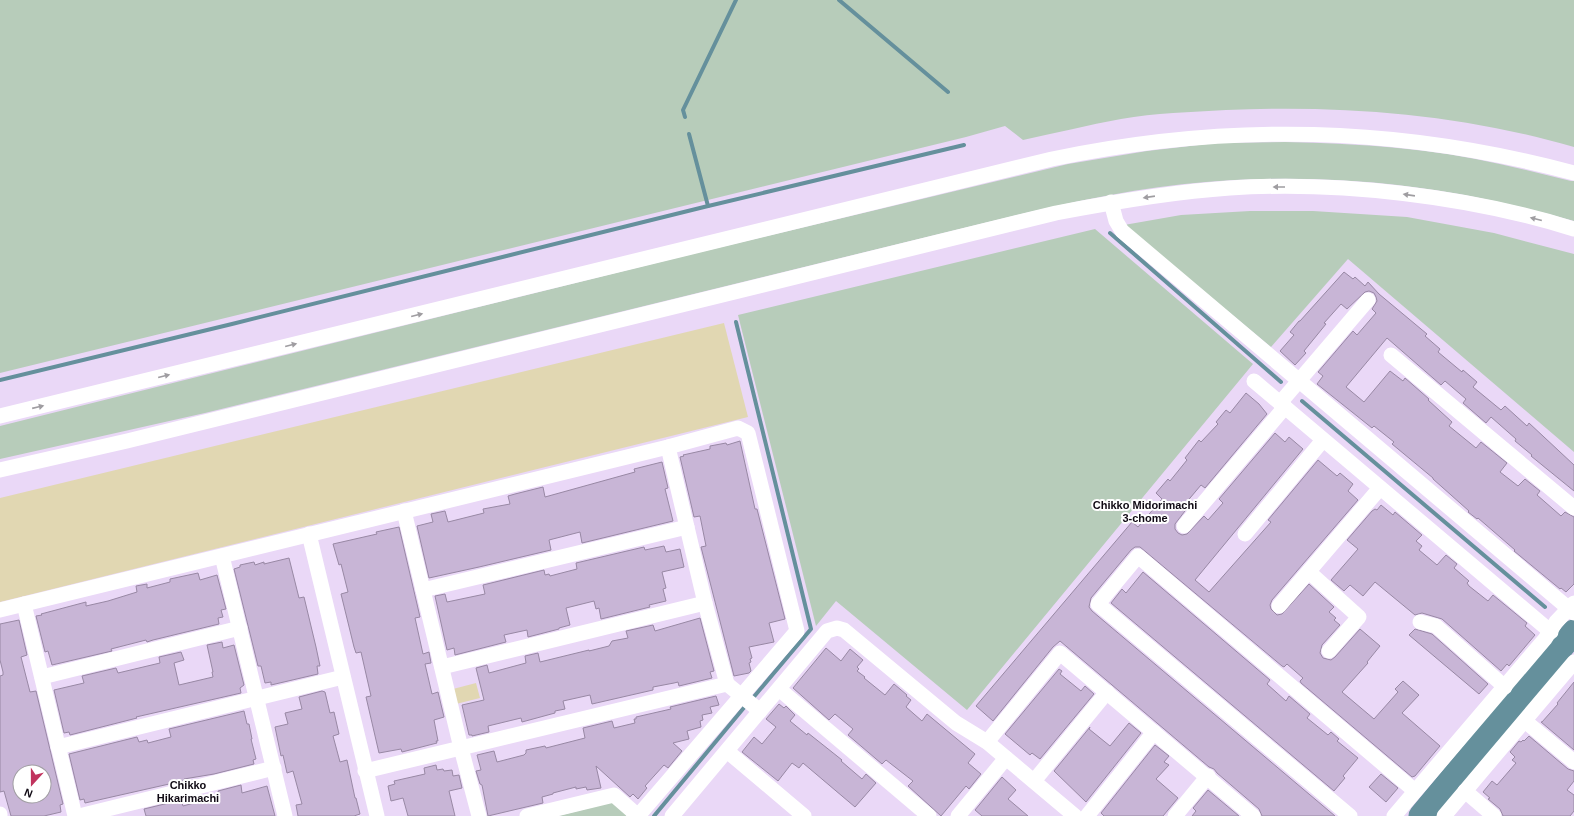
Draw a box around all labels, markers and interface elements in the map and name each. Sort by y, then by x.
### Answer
one-way arrow [1272,184,1285,190]
one-way arrow [1403,192,1415,198]
one-way arrow [1143,194,1156,200]
one-way arrow [1530,216,1542,222]
one-way arrow [411,311,423,317]
one-way arrow [284,342,297,348]
one-way arrow [158,373,171,379]
one-way arrow [32,403,44,409]
district label: Chikko Midorimachi 3-chome [1093,499,1197,524]
north arrow [12,764,52,804]
district label: Chikko Hikarimachi [157,779,219,804]
text: N [23,786,34,800]

